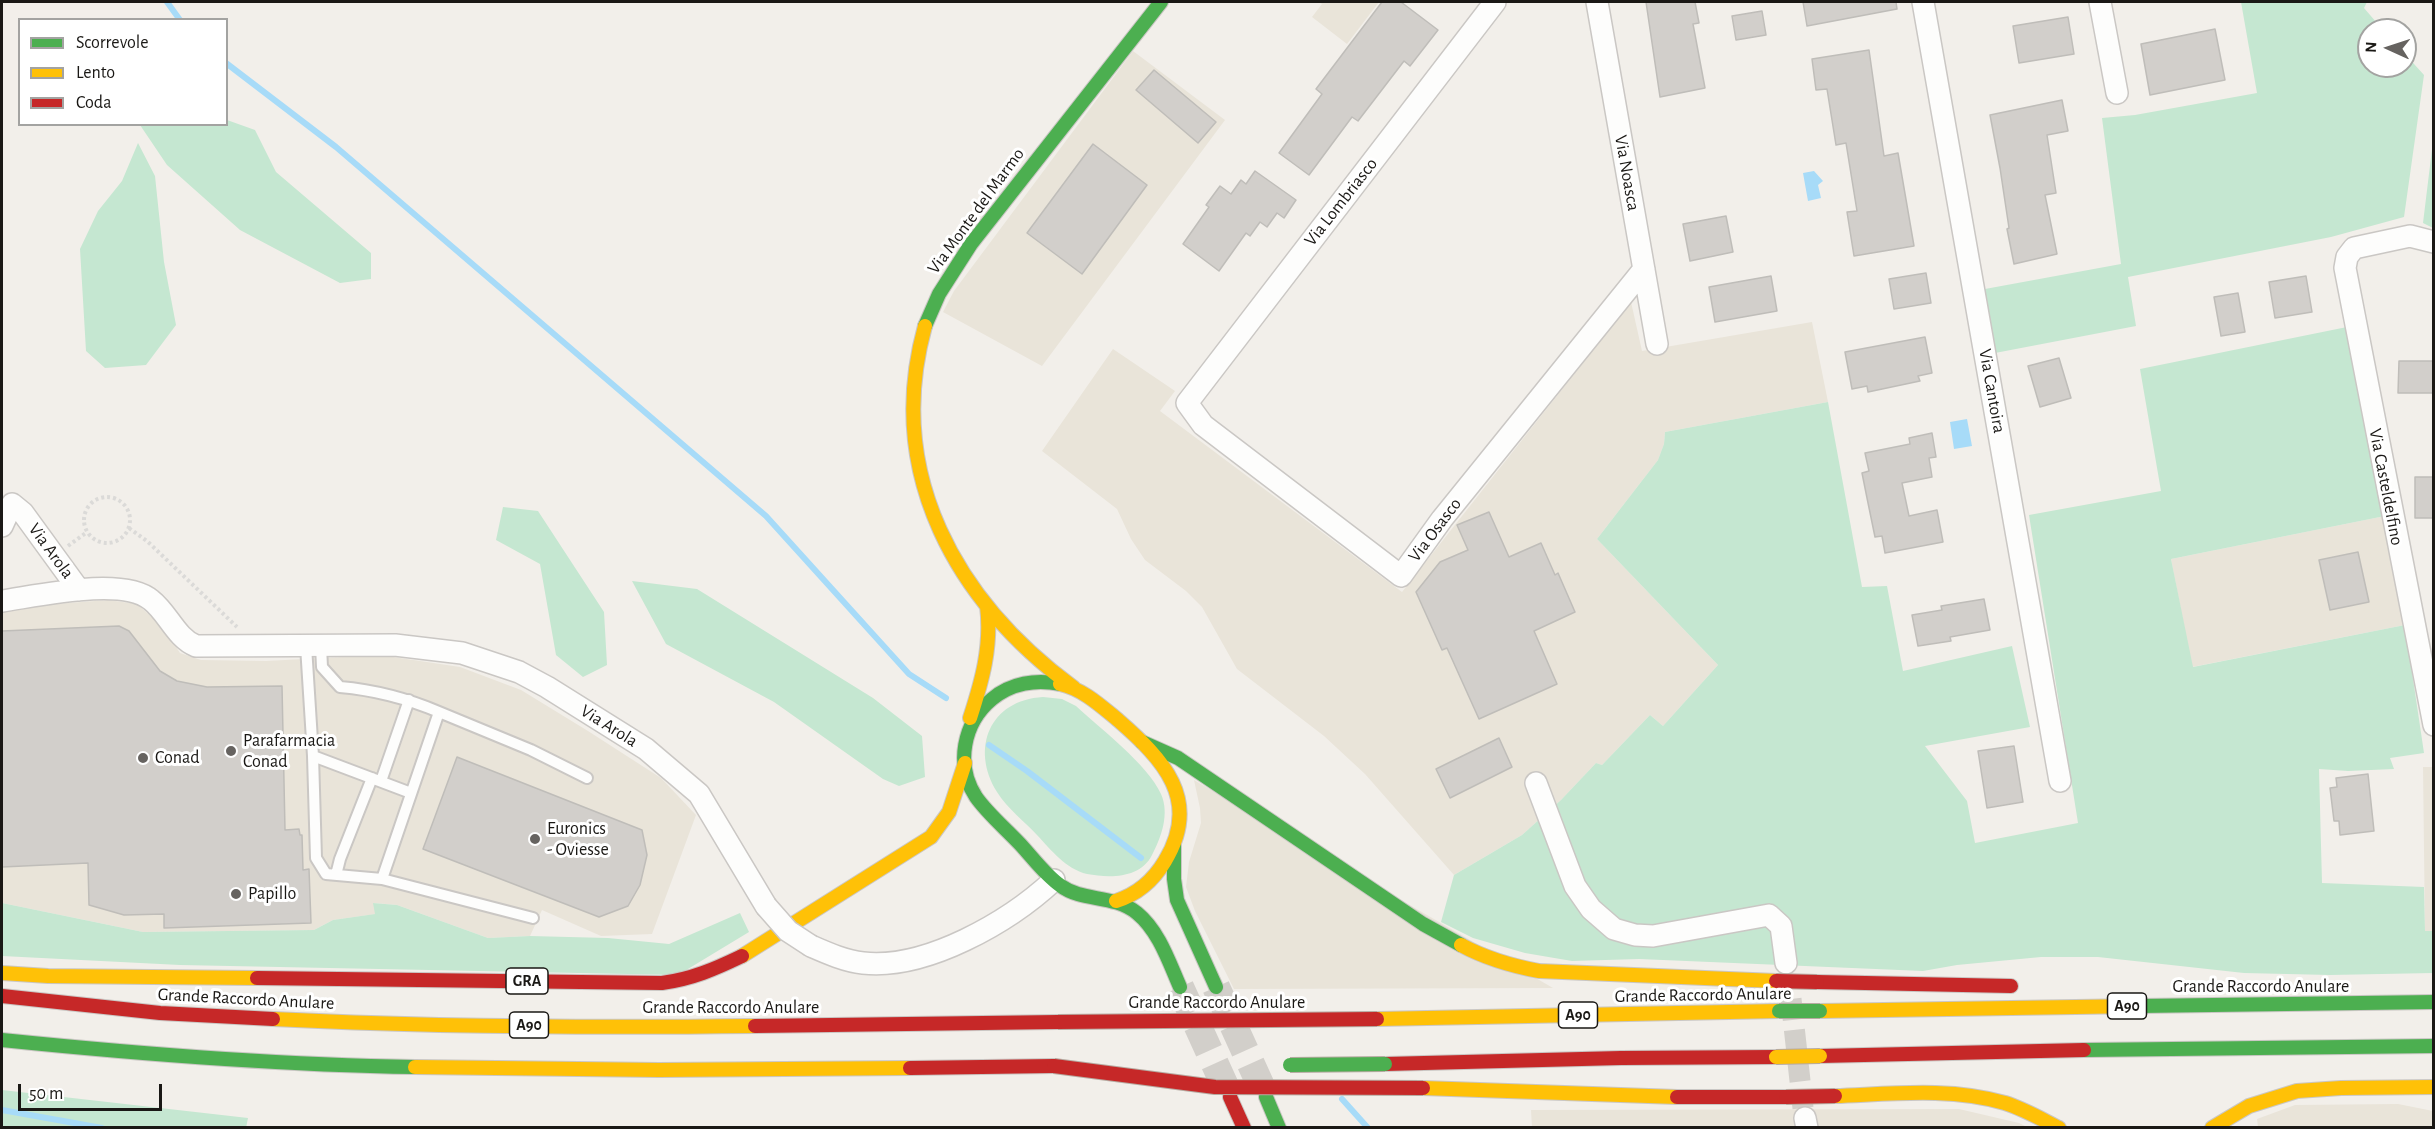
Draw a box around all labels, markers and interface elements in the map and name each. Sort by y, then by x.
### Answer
legend [18,18,228,126]
north arrow [2357,18,2417,78]
text: Scorrevole [76,34,149,52]
text: N [2363,41,2379,53]
text: Lento [76,64,115,82]
text: Coda [76,94,111,112]
street label: Via Noasca [1610,133,1644,213]
street label: Via Monte del Marmo [923,144,1029,278]
street label: Via Lombriasco [1300,154,1382,250]
street label: Via Cantoira [1974,347,2010,435]
street label: Via Casteldelfino [2364,427,2408,547]
street label: Via Osasco [1404,494,1466,566]
street label: Via Arola [24,519,78,583]
street label: Via Arola [576,700,642,752]
place label: Parafarmacia Conad [243,730,335,772]
marker: Parafarmacia Conad [224,744,238,758]
place label: Conad [155,747,200,769]
marker: Conad [136,751,150,765]
place label: Euronics - Oviesse [547,818,609,860]
marker: Euronics - Oviesse [528,832,542,846]
place label: Papillo [248,883,296,905]
marker: Papillo [229,887,243,901]
road number: GRA [506,968,548,994]
street label: Grande Raccordo Anulare [2173,976,2349,998]
street label: Grande Raccordo Anulare [1614,983,1792,1007]
street label: Grande Raccordo Anulare [157,984,335,1014]
street label: Grande Raccordo Anulare [1129,992,1305,1014]
road number: A90 [2108,993,2146,1019]
street label: Grande Raccordo Anulare [643,997,819,1019]
road number: A90 [1558,1002,1598,1028]
road number: A90 [510,1012,548,1038]
scale bar [21,1072,165,1110]
text: 50 m [29,1085,63,1103]

